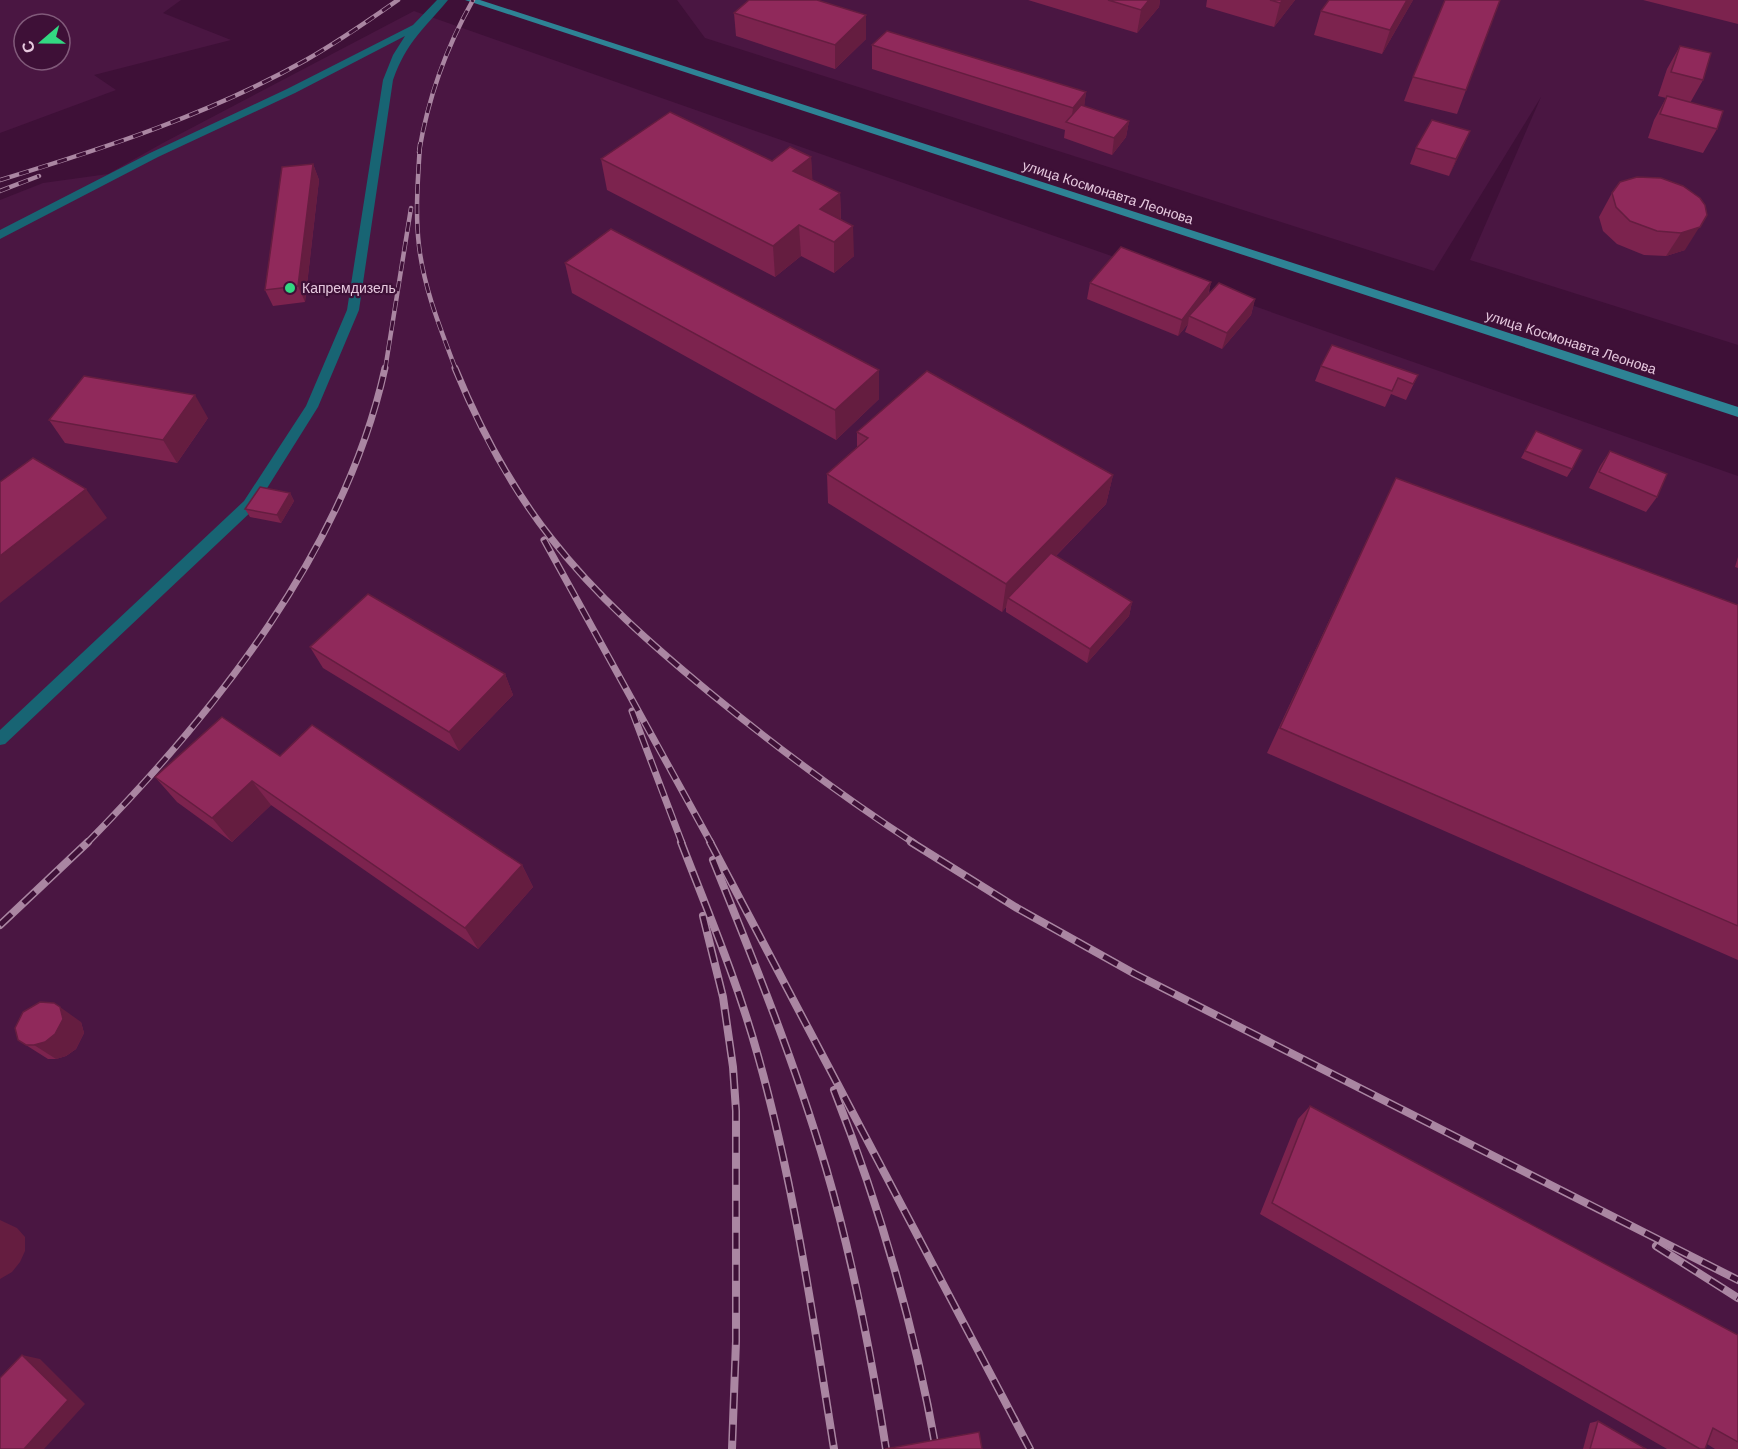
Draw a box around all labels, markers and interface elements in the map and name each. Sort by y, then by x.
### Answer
north arrow [12,12,72,72]
text: С [18,38,38,55]
street label: улица Космонавта Леонова [1021,157,1196,227]
place label: Капремдизель [302,280,396,296]
marker: Капремдизель [283,281,297,295]
street label: улица Космонавта Леонова [1484,307,1659,377]

